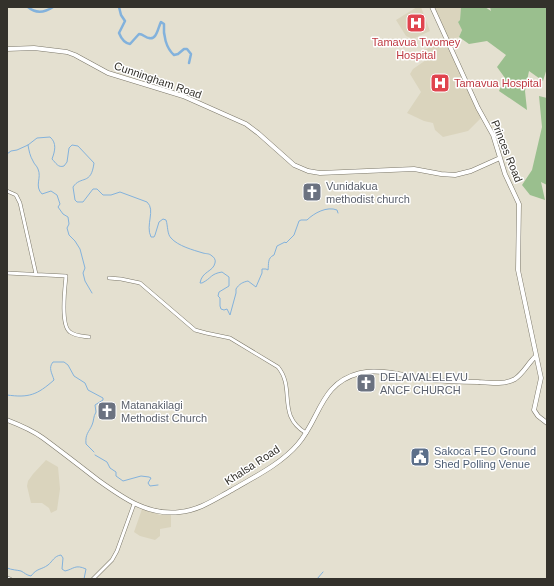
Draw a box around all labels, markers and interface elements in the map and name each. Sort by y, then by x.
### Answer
hospital icon: Tamavua Twomey Hospital [405,12,427,34]
place label: Tamavua Twomey Hospital [372,36,461,61]
street label: Cunningham Road [113,59,203,101]
hospital icon: Tamavua Hospital [429,72,451,94]
place label: Tamavua Hospital [454,77,541,89]
street label: Princes Road [489,118,525,184]
place label: Vunidakua methodist church [326,180,410,205]
church icon: Vunidakua methodist church [301,181,323,203]
place label: DELAIVALELEVU ANCF CHURCH [380,371,468,396]
church icon: DELAIVALELEVU ANCF CHURCH [355,372,377,394]
place label: Matanakilagi Methodist Church [121,399,207,424]
church icon: Matanakilagi Methodist Church [96,400,118,422]
street label: Khalsa Road [222,443,282,487]
place label: Sakoca FEO Ground Shed Polling Venue [434,445,536,470]
public building icon: Sakoca FEO Ground Shed Polling Venue [409,446,431,468]

